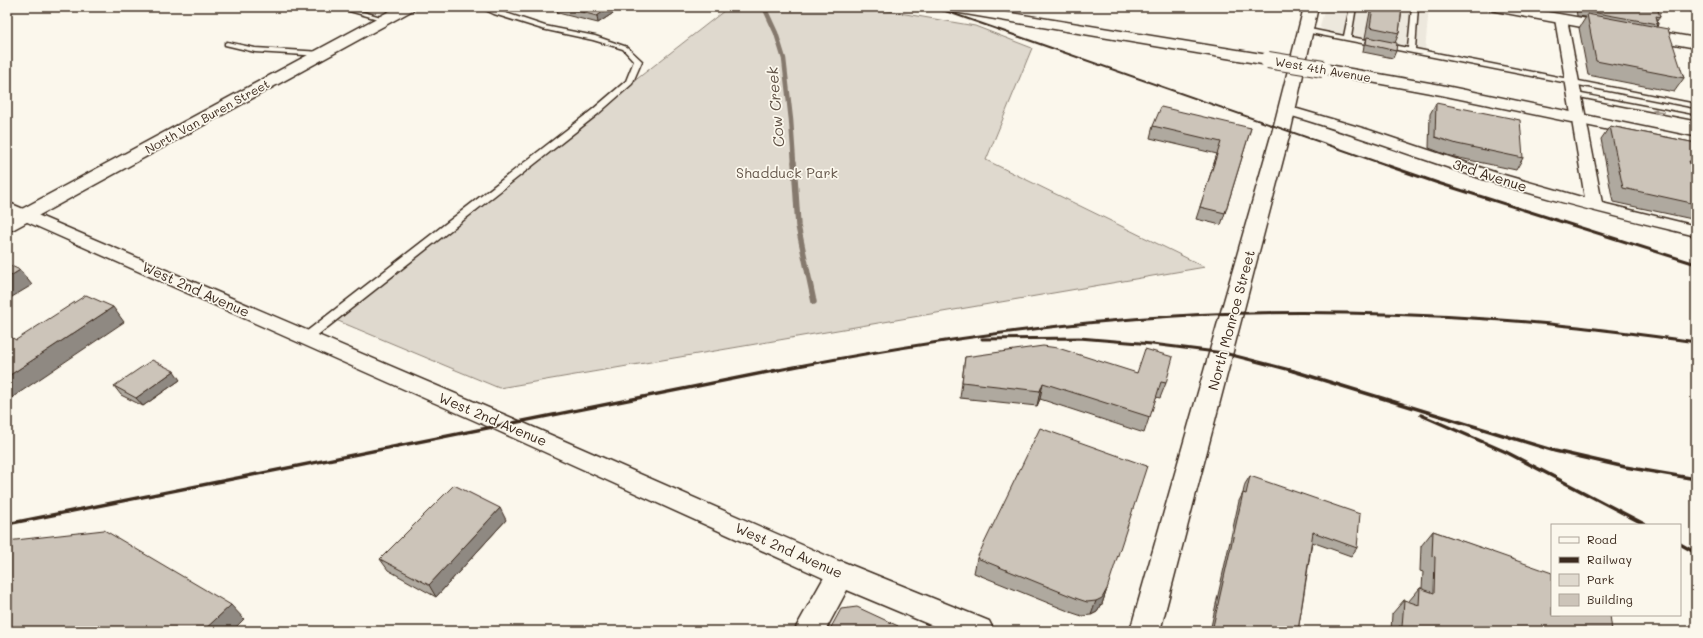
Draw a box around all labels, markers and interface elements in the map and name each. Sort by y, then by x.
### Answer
street label: West 4th Avenue [1274,53,1372,85]
water label: Cow Creek [761,65,788,148]
street label: North Van Buren Street [142,75,272,157]
one-way arrow [1652,107,1664,113]
street label: 3rd Avenue [1450,154,1530,196]
park label: Shadduck Park [736,163,838,182]
street label: North Monroe Street [1203,248,1259,392]
street label: West 2nd Avenue [139,257,253,321]
street label: West 2nd Avenue [436,388,550,450]
street label: West 2nd Avenue [732,518,846,582]
legend [1551,524,1681,616]
text: Road [1587,531,1617,547]
text: Railway [1587,551,1632,567]
text: Park [1587,571,1614,587]
text: Building [1587,591,1633,607]

